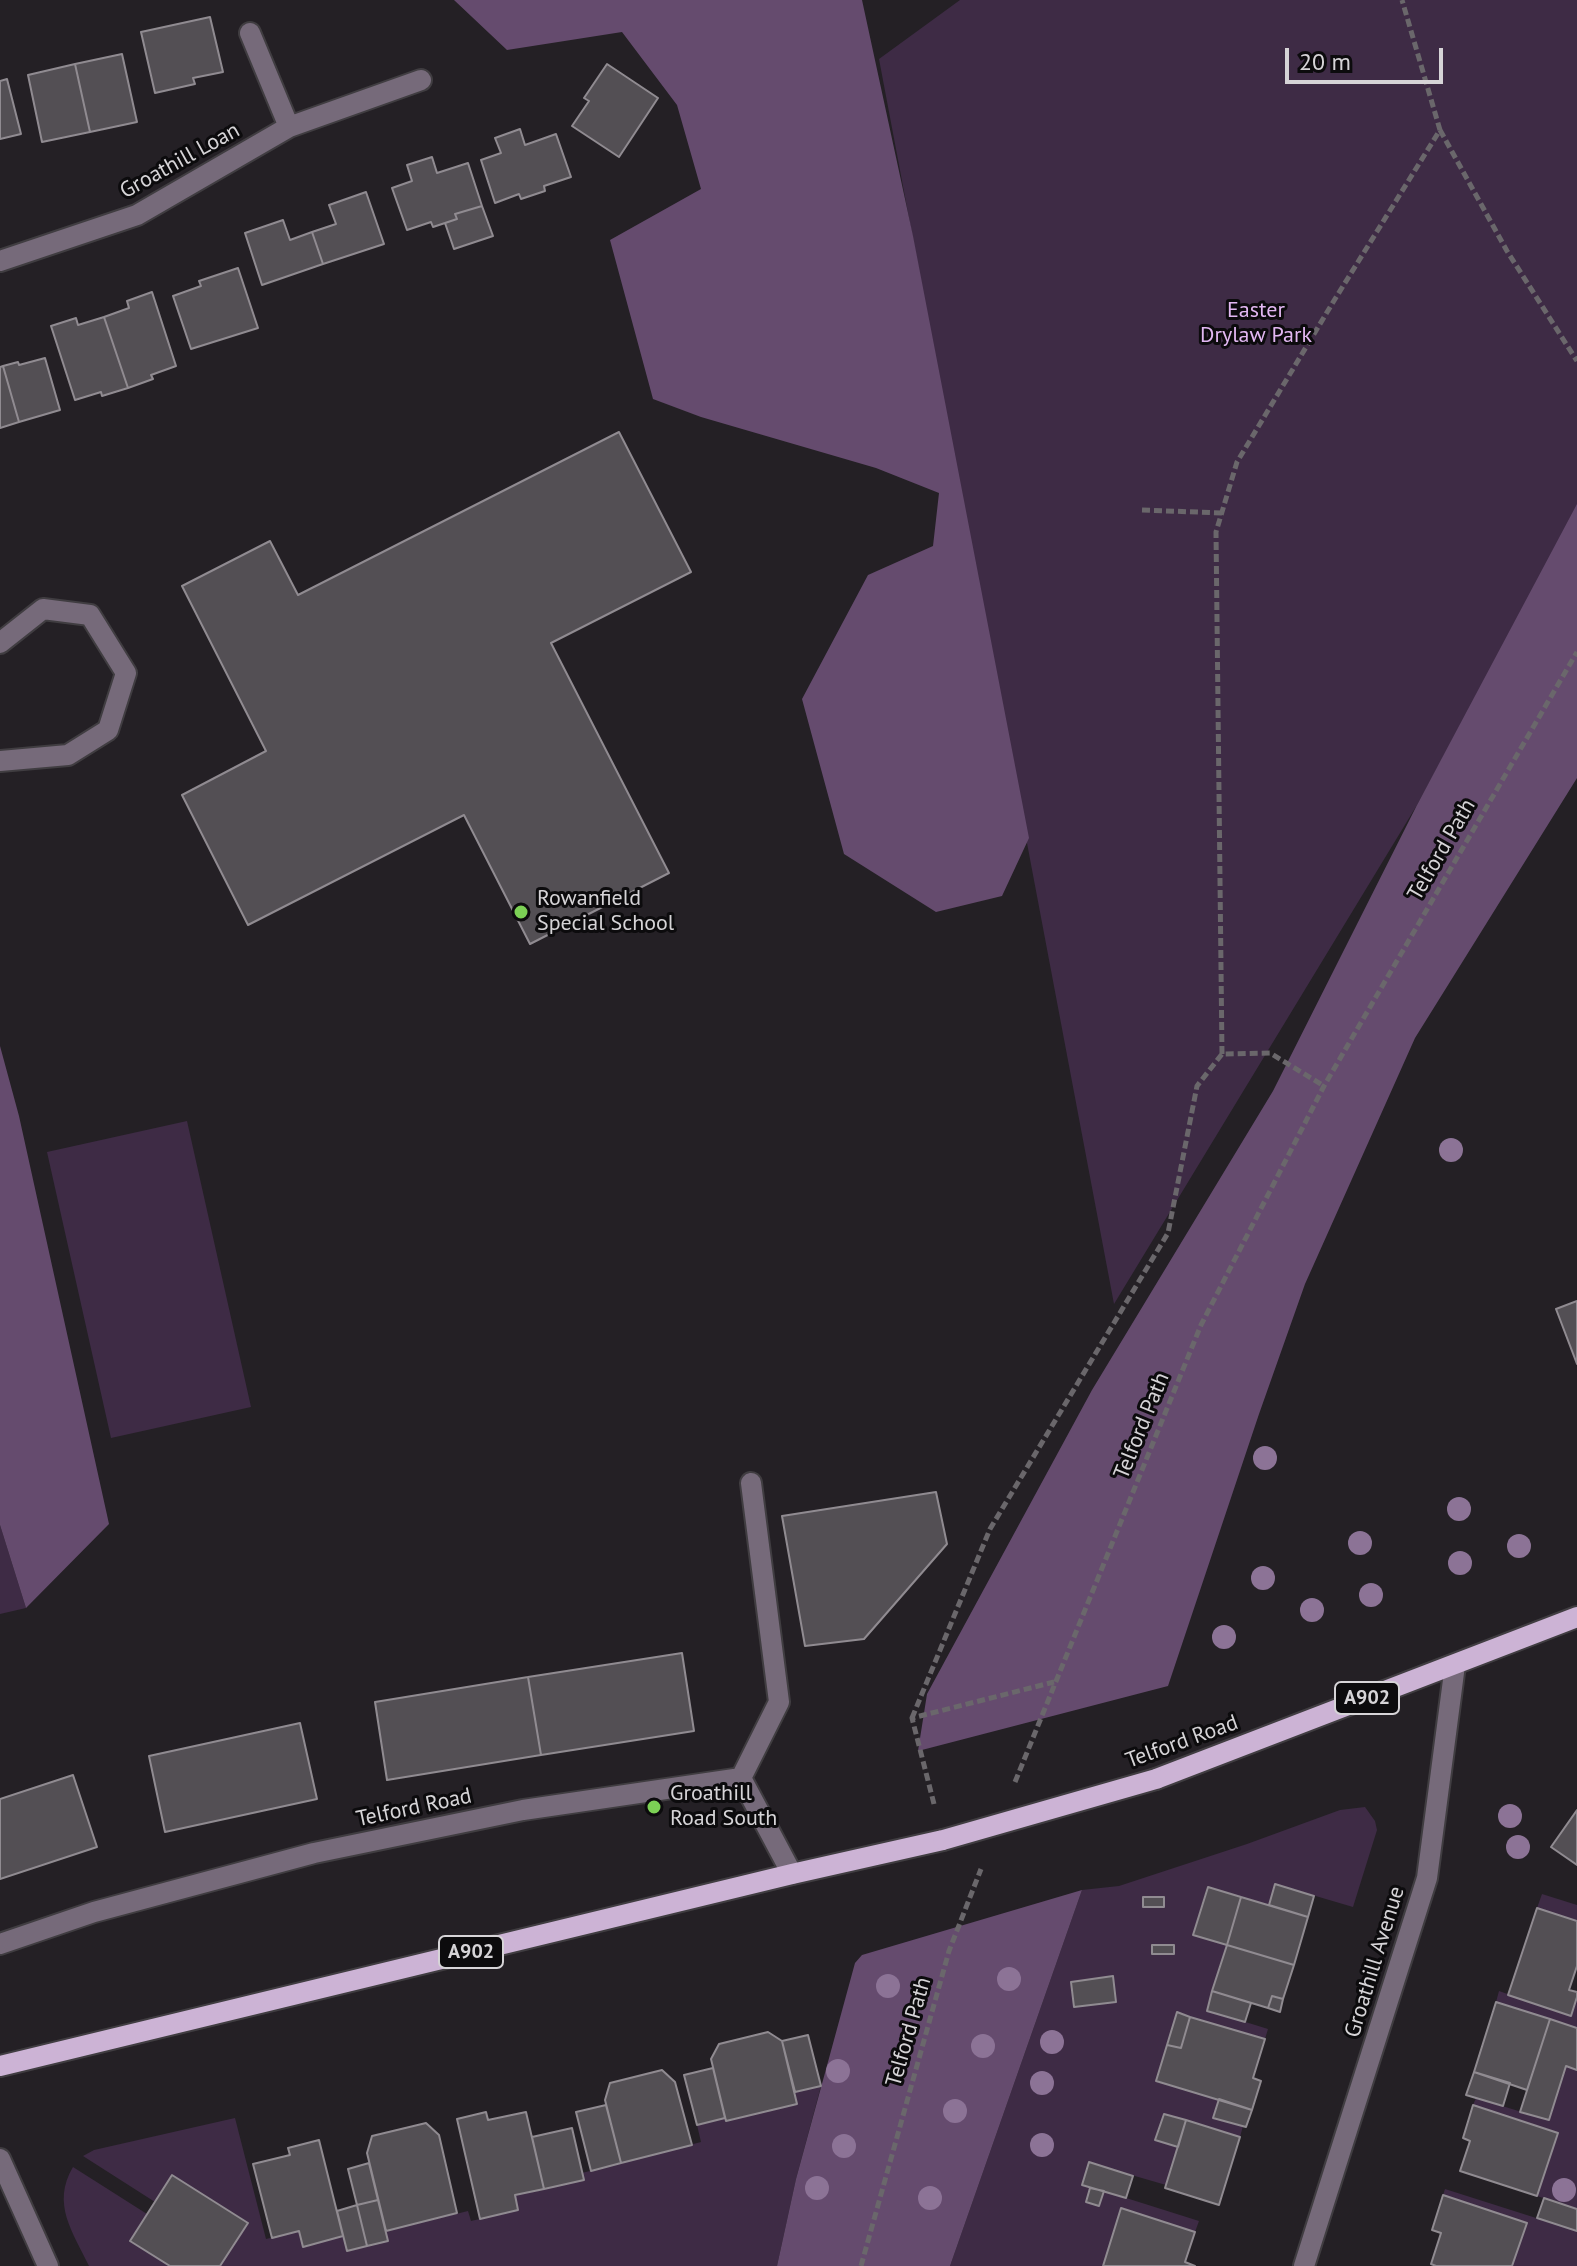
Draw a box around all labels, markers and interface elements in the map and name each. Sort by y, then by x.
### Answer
scale bar [1289,32,1447,82]
text: 20 m [1299,46,1351,77]
street label: Groathill Loan [116,117,244,205]
park label: Easter Drylaw Park [1200,298,1312,350]
street label: Telford Path [1402,795,1482,905]
place label: Rowanfield Special School [537,886,674,938]
marker: Rowanfield Special School [512,903,530,921]
street label: Telford Path [1109,1369,1175,1483]
road number: A902 [1335,1682,1399,1714]
street label: Telford Road [1122,1710,1242,1774]
place label: Groathill Road South [670,1781,777,1832]
street label: Telford Road [354,1783,474,1833]
marker: Groathill Road South [645,1798,663,1816]
street label: Groathill Avenue [1340,1883,1410,2041]
road number: A902 [439,1936,503,1968]
street label: Telford Path [881,1974,937,2090]

